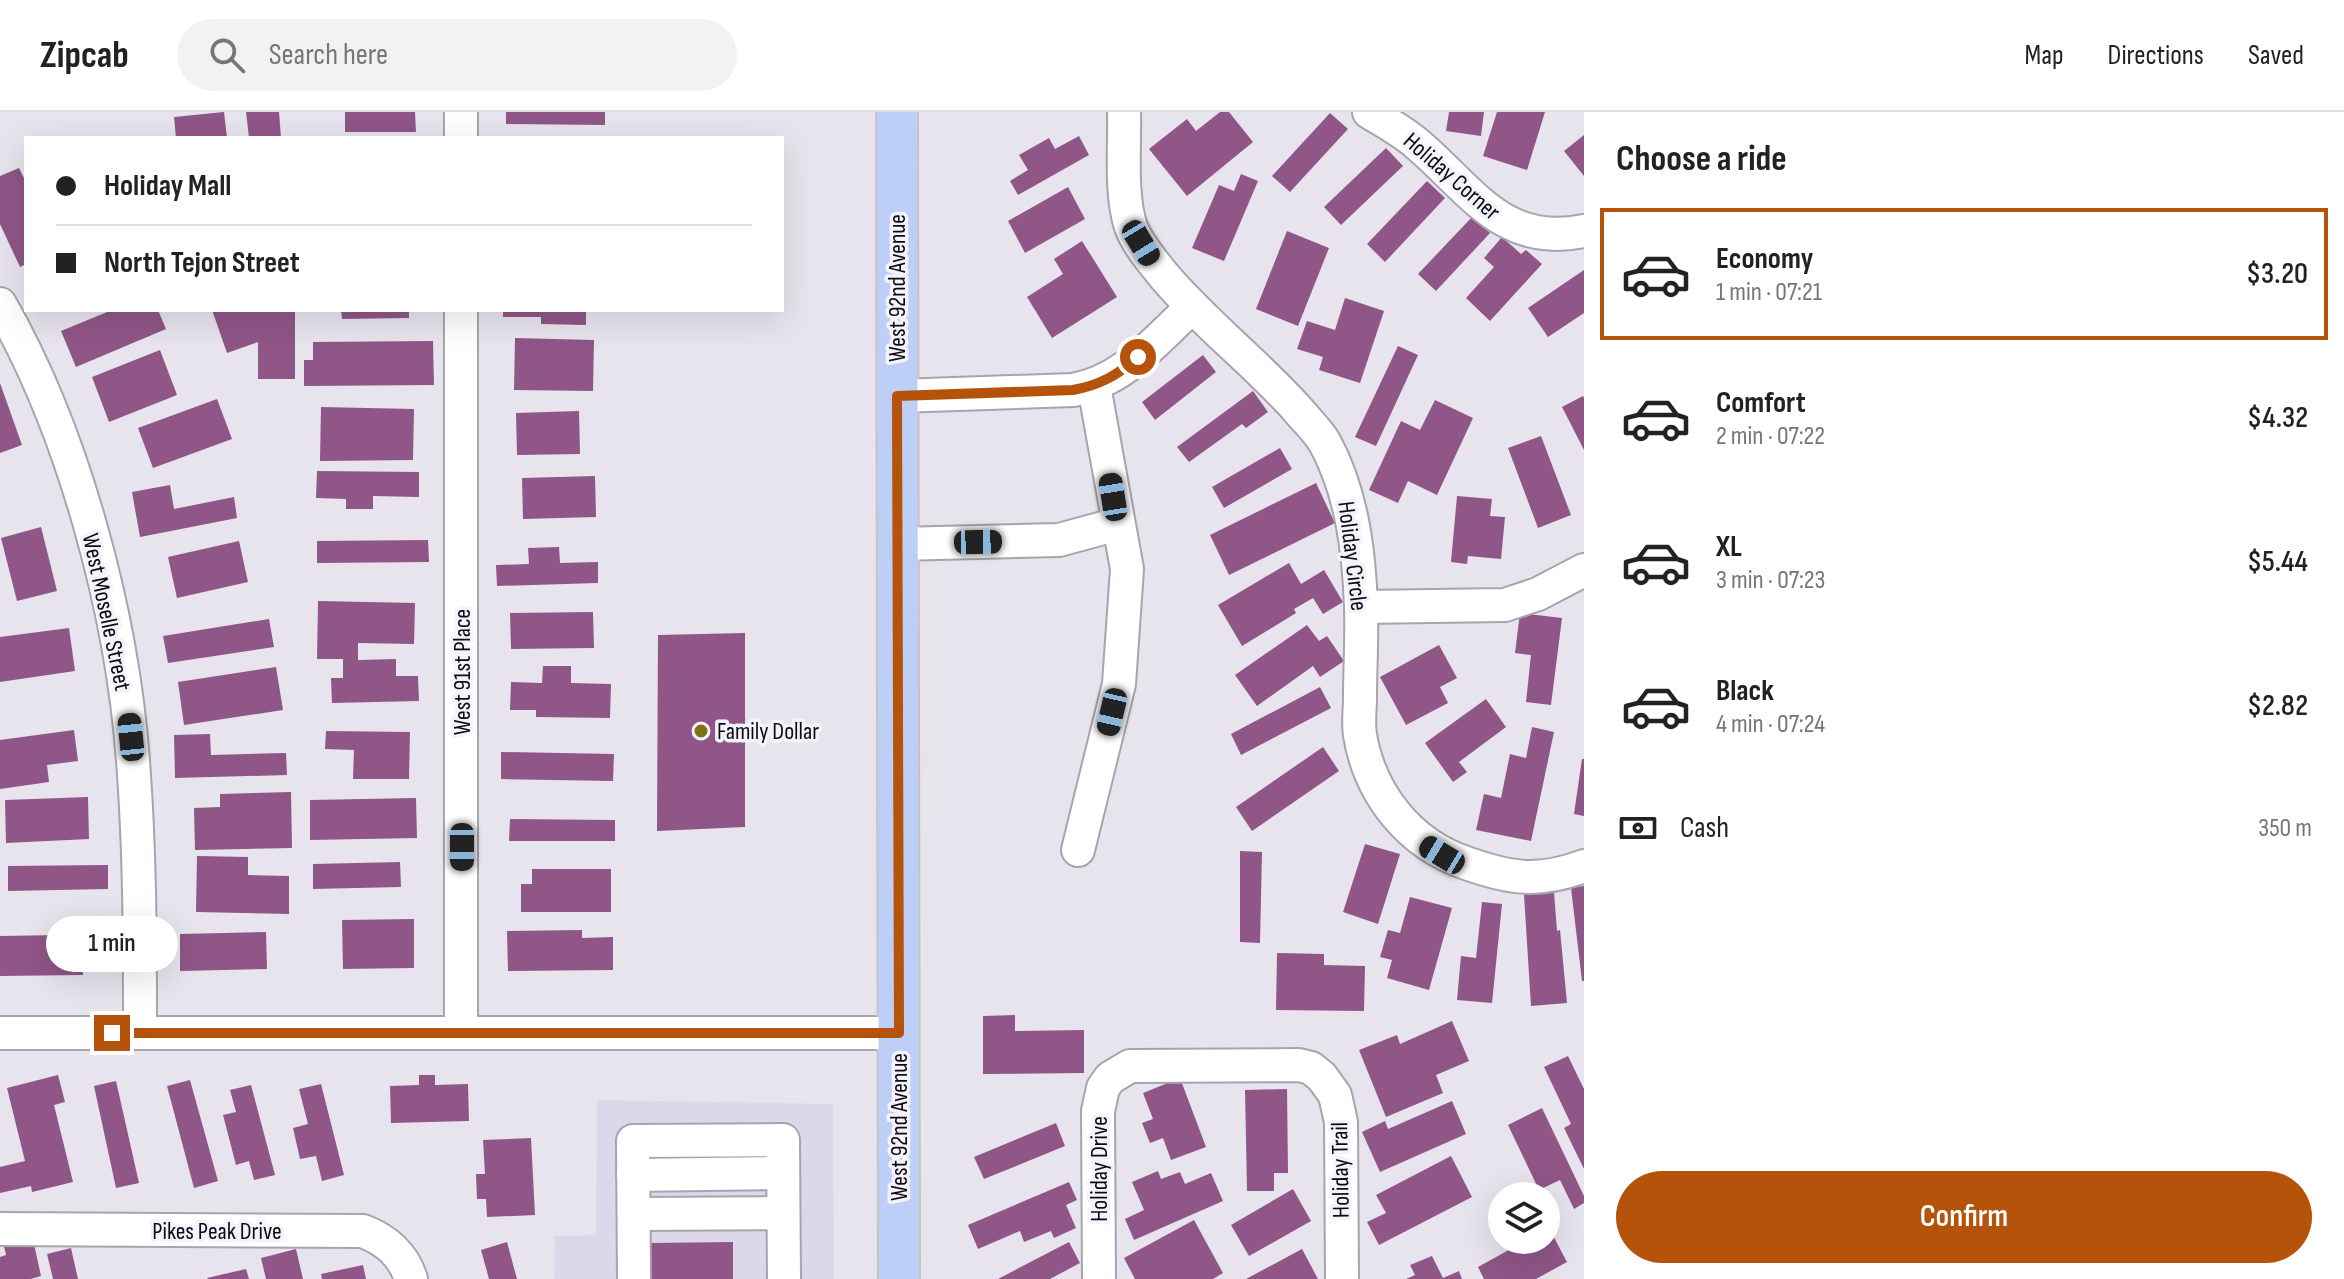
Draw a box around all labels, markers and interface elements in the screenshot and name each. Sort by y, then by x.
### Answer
search box [177,19,737,91]
text: Zipcab [40,33,129,78]
icon: search [205,33,249,77]
text: Search here [269,37,388,73]
text: Map [2025,39,2064,72]
text: Directions [2108,39,2204,72]
text: Saved [2248,39,2304,72]
street label: Holiday Corner [1397,126,1506,226]
text: Choose a ride [1616,138,1787,181]
text: Holiday Mall [104,168,231,204]
street label: West 92nd Avenue [883,214,912,362]
car [1118,216,1164,270]
icon: car [1620,238,1692,310]
text: Economy [1716,241,1813,277]
text: North Tejon Street [104,245,300,281]
text: $3.20 [2246,256,2308,292]
text: 1 min · 07:21 [1716,277,1822,308]
route start [1120,339,1156,375]
icon: car [1620,382,1692,454]
text: Comfort [1716,385,1806,421]
text: $4.32 [2247,400,2308,436]
text: 2 min · 07:22 [1716,421,1825,452]
car [1097,471,1129,523]
street label: Holiday Circle [1331,500,1374,612]
icon: car [1620,526,1692,598]
text: XL [1716,529,1742,565]
car [954,530,1002,554]
street label: West Moselle Street [76,531,137,693]
text: $5.44 [2247,544,2308,580]
text: 3 min · 07:23 [1716,565,1825,596]
street label: West 91st Place [448,609,477,735]
icon: car [1620,670,1692,742]
text: Black [1716,673,1774,709]
car [1095,686,1129,738]
text: $2.82 [2247,688,2308,724]
text: 4 min · 07:24 [1716,709,1825,740]
car [117,712,145,762]
place label: Family Dollar [717,717,819,746]
marker: Family Dollar [692,722,710,740]
icon: cash [1616,806,1660,850]
text: Cash [1680,810,1729,846]
text: 350 m [2258,813,2312,844]
car [450,823,474,871]
car [1415,832,1469,878]
callout: 1 min [46,917,178,973]
text: 1 min [88,928,136,959]
route end [94,1015,130,1051]
street label: West 92nd Avenue [885,1053,914,1201]
street label: Holiday Drive [1085,1116,1114,1222]
street label: Holiday Trail [1325,1122,1356,1218]
button: Confirm [1616,1171,2312,1263]
map controls [1488,1182,1560,1254]
button: layers [1488,1182,1560,1254]
street label: Pikes Peak Drive [152,1217,282,1246]

